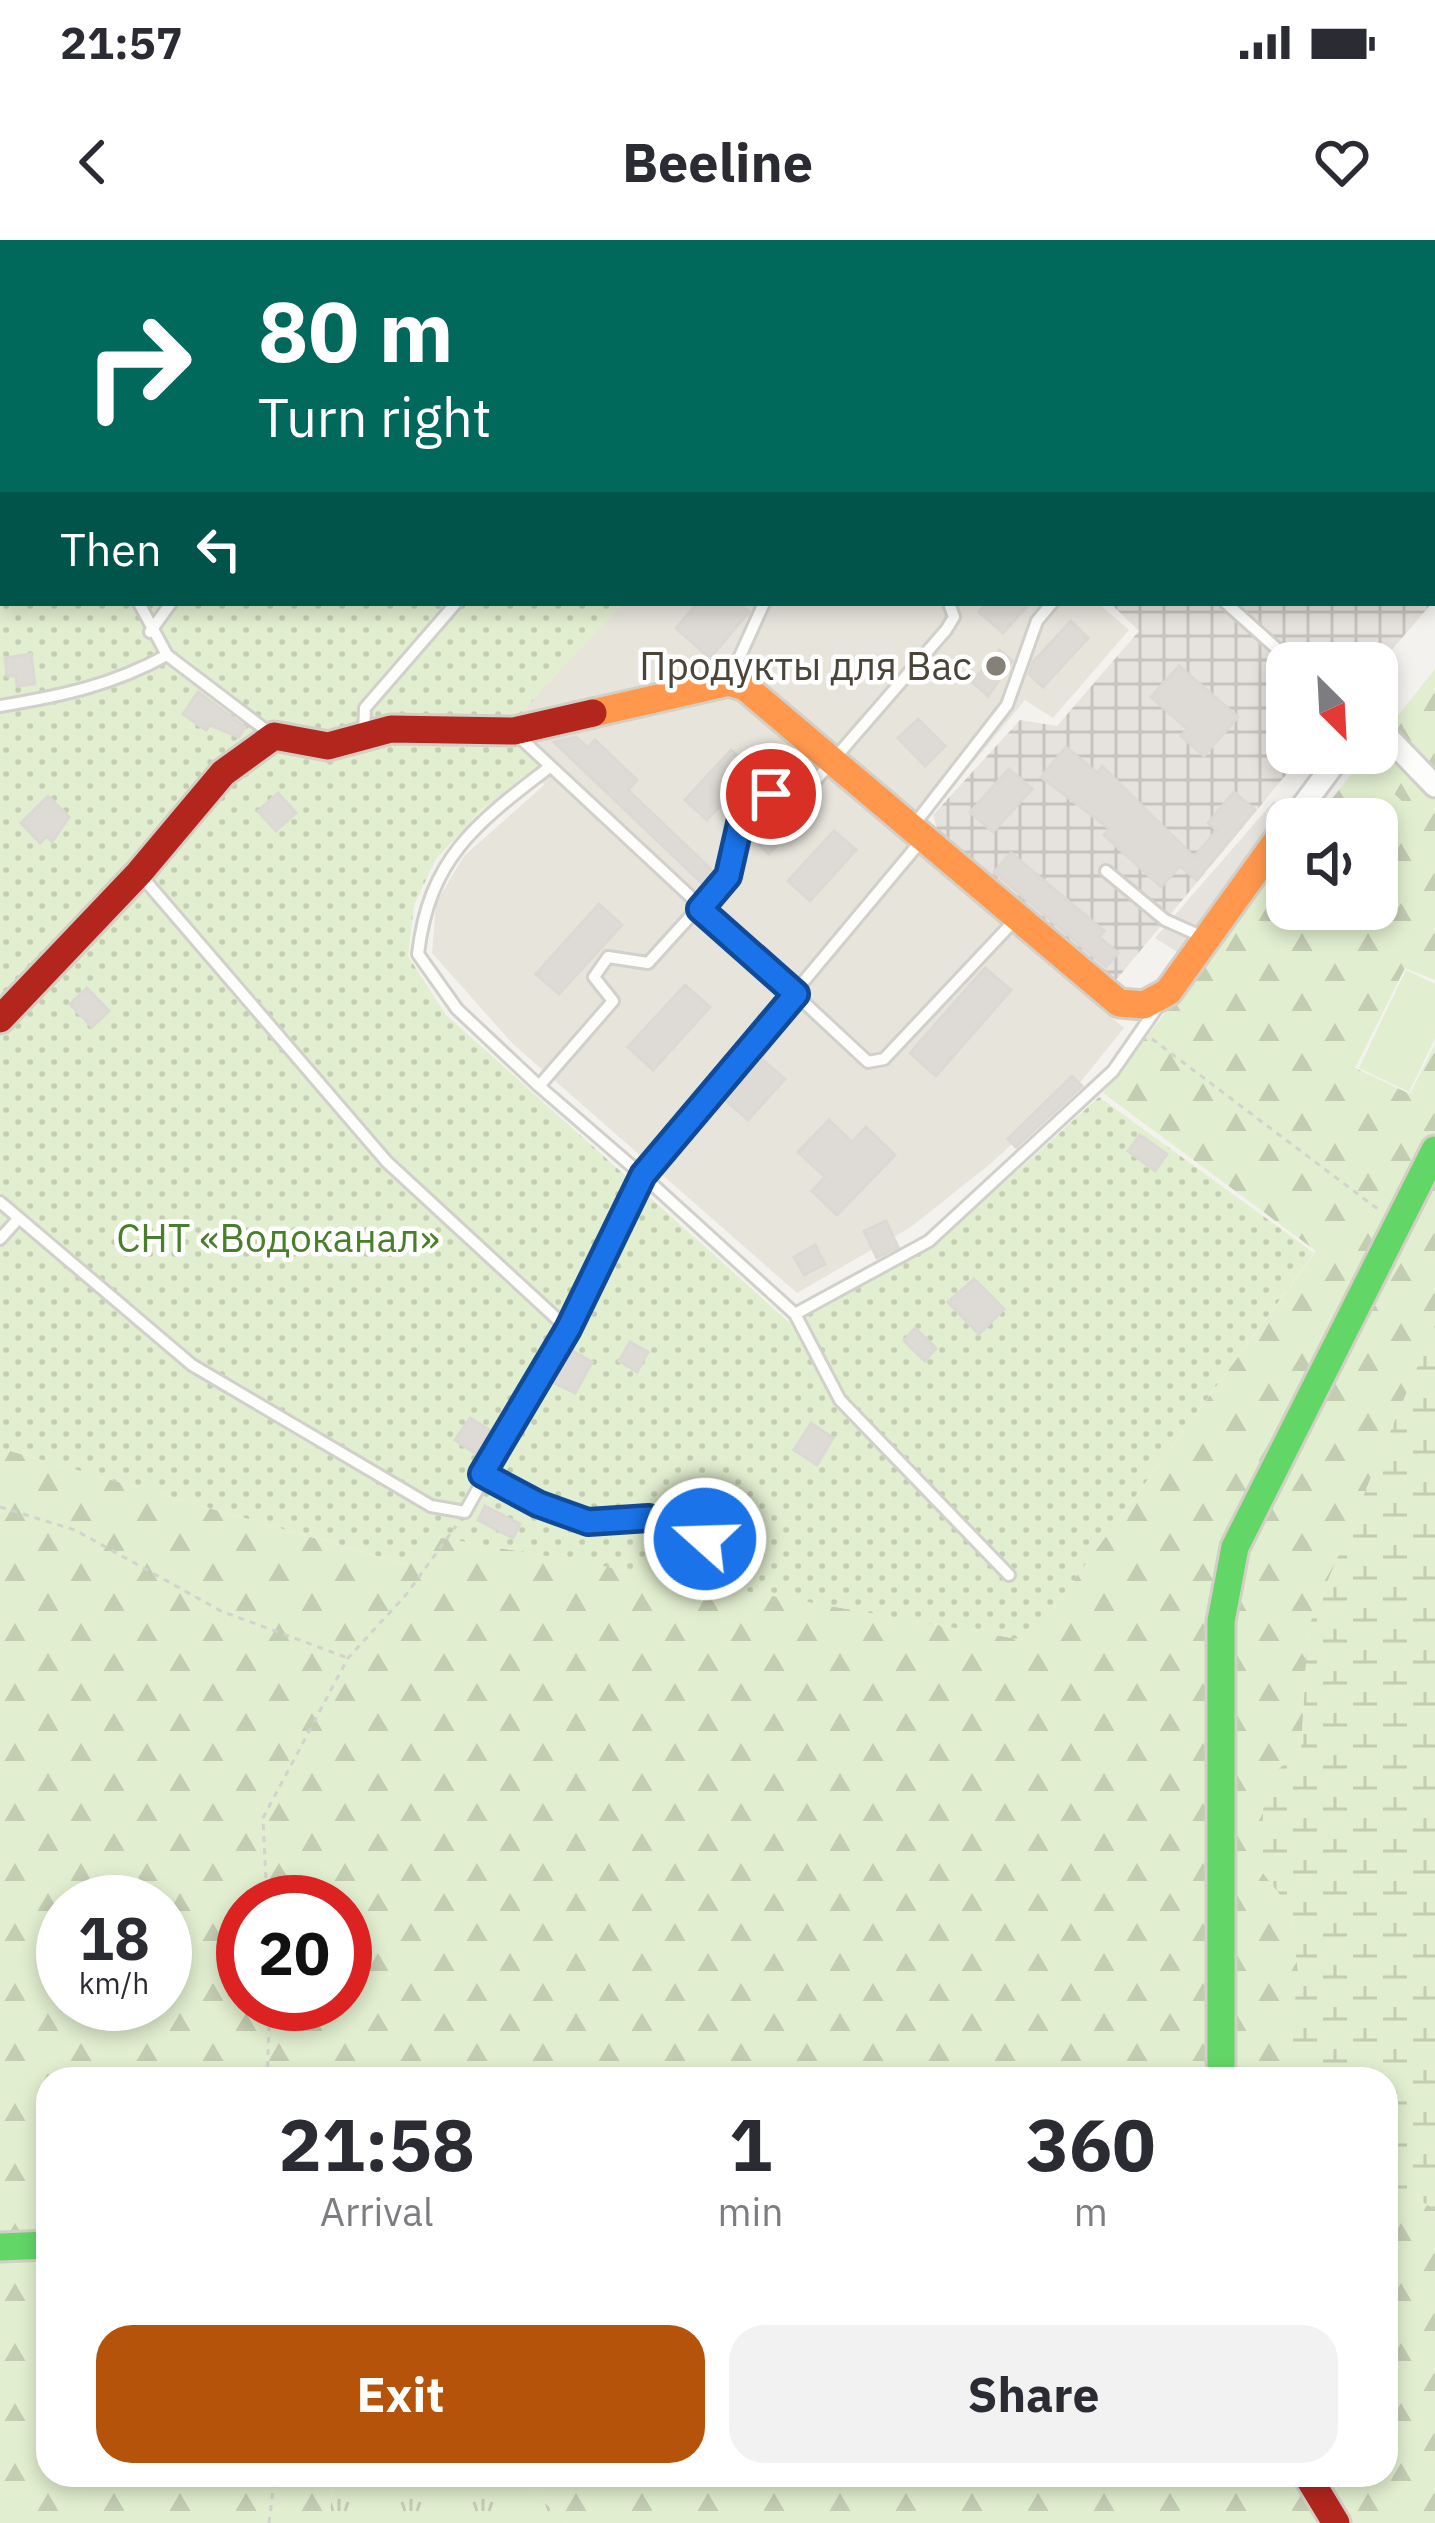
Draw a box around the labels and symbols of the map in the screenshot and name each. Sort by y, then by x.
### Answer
place label: Продукты для Вас [639,640,972,691]
north arrow [1266,642,1398,774]
marker: Продукты для Вас [983,653,1009,679]
pin [720,743,822,845]
park label: СНТ «Водоканал» [116,1212,440,1263]
position arrow [642,1476,768,1602]
speed limit sign: 20 [216,1875,372,2031]

